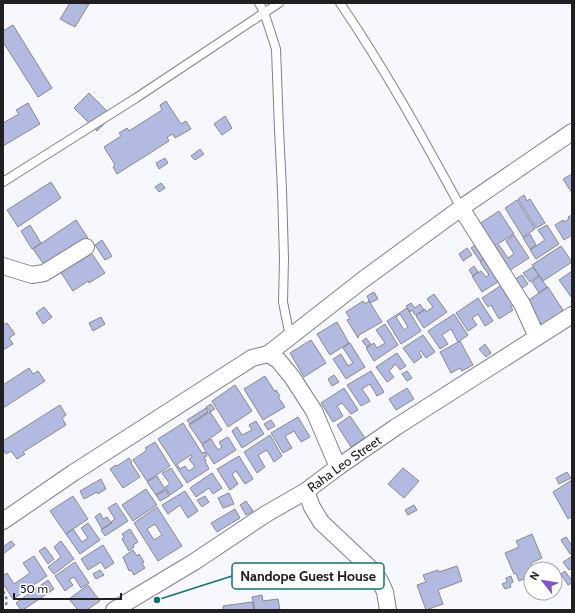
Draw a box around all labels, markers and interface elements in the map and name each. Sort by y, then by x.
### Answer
street label: Raha Leo Street [304,431,385,495]
north arrow [523,561,563,601]
callout: Nandope Guest House [232,563,384,589]
text: Nandope Guest House [240,567,376,585]
text: N [526,569,542,583]
scale bar [14,575,121,601]
text: 50 m [20,581,48,596]

